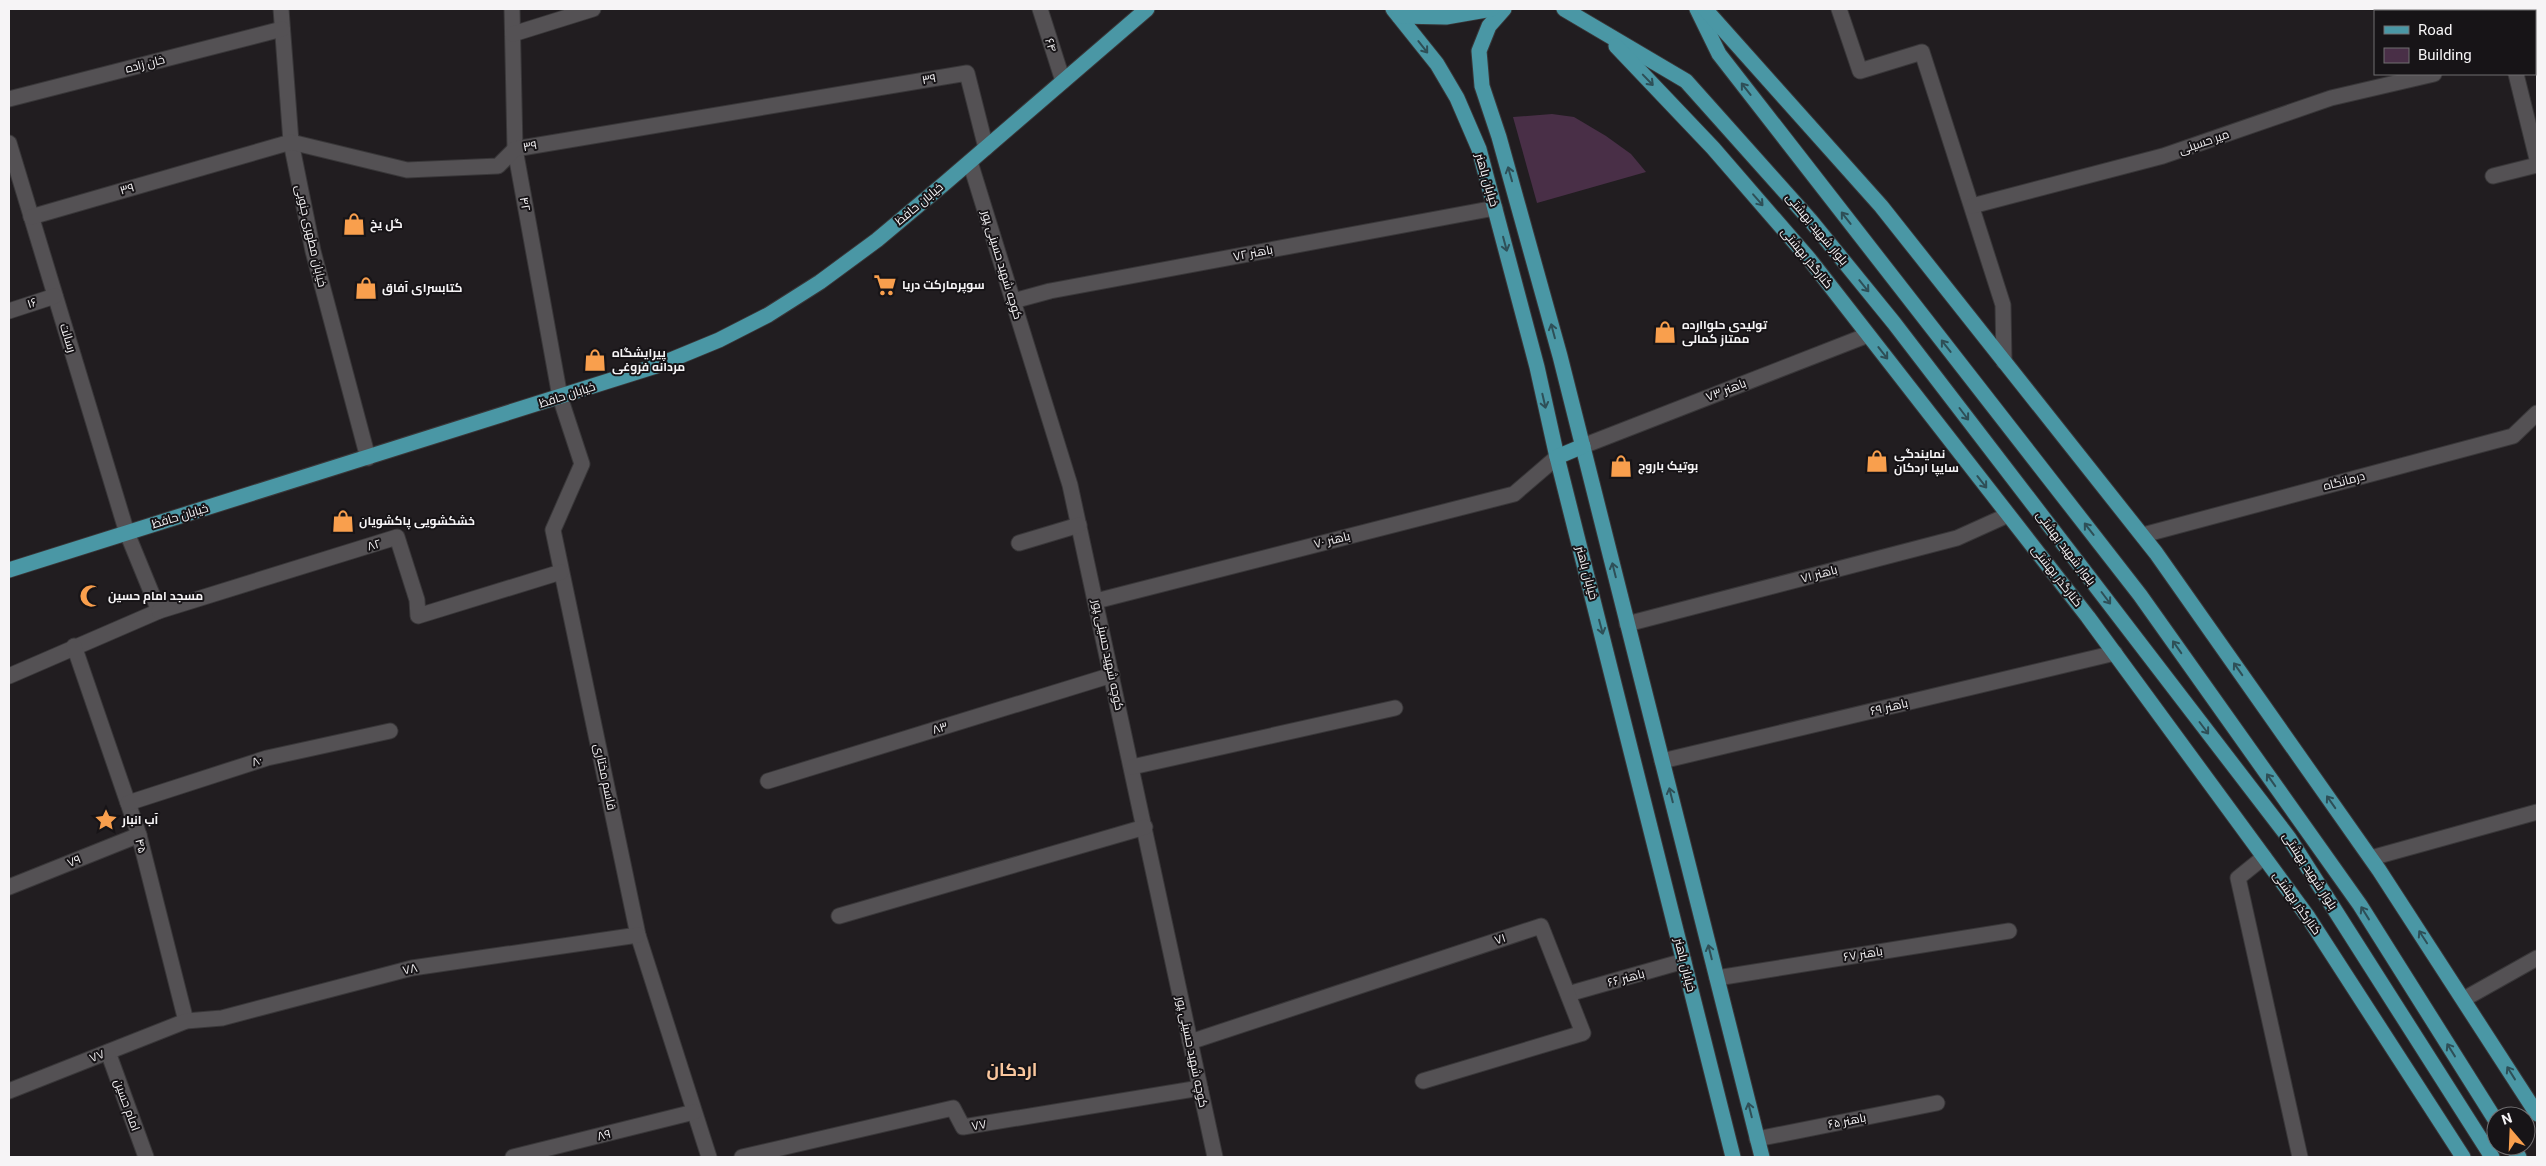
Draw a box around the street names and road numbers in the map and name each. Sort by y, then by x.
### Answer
street label: ۶۴ [1042,36,1060,54]
street label: خان زاده [124,52,166,76]
street label: ۳۹ [921,71,937,87]
street label: میر حسینی [2177,127,2231,157]
street label: ۳۹ [522,138,538,154]
street label: خیابان باهنر [1472,151,1501,208]
street label: ۳۹ [118,180,136,198]
street label: خیابان حافظ [892,180,946,228]
street label: خیابان مطهری جنوبی [292,184,330,288]
street label: بلوار شهید بهشتی [1783,190,1851,268]
street label: ۴۲ [517,196,533,212]
street label: کوچه شهید حسینی ‍پور [977,208,1025,322]
street label: کنارگذر بهشتی [1778,225,1836,291]
street label: باهنر ۷۲ [1232,242,1274,264]
street label: ۱۶ [25,295,39,311]
street label: رسالت [57,322,79,354]
street label: باهنر ۷۳ [1704,376,1748,404]
street label: خیابان حافظ [537,379,597,411]
street label: درمانگاه [2322,469,2367,493]
street label: خیابان حافظ [150,501,210,531]
street label: بلوار شهید بهشتی [2033,508,2099,588]
street label: باهنر ۷۰ [1312,529,1352,551]
street label: ۸۲ [365,536,383,554]
street label: کنارگذر بهشتی [2029,543,2085,609]
street label: خیابان باهنر [1573,544,1601,601]
street label: باهنر ۷۱ [1799,562,1839,586]
street label: کوچه شهید حسینی ‍پور [1087,597,1127,712]
street label: باهنر ۶۹ [1869,696,1909,718]
street label: ۸۳ [930,719,950,737]
street label: قاسم مختاری [590,743,619,812]
street label: ۸۰ [250,753,264,769]
street label: بلوار شهید بهشتی [2280,830,2340,912]
street label: ۴۵ [132,837,150,855]
street label: ۷۹ [65,852,83,870]
street label: کنارگذر بهشتی [2270,869,2324,937]
street label: ۷۱ [1493,931,1507,947]
street label: خیابان باهنر [1671,936,1698,993]
street label: باهنر ۶۷ [1842,944,1884,964]
street label: ۷۸ [401,960,419,977]
street label: باهنر ۶۶ [1606,966,1646,990]
street label: کوچه شهید حسینی ‍پور [1171,994,1211,1109]
street label: ۷۷ [87,1047,107,1065]
street label: امام حسین [110,1077,143,1133]
street label: باهنر ۶۵ [1827,1110,1867,1132]
street label: ۷۷ [970,1117,988,1133]
street label: ۸۹ [596,1127,612,1143]

